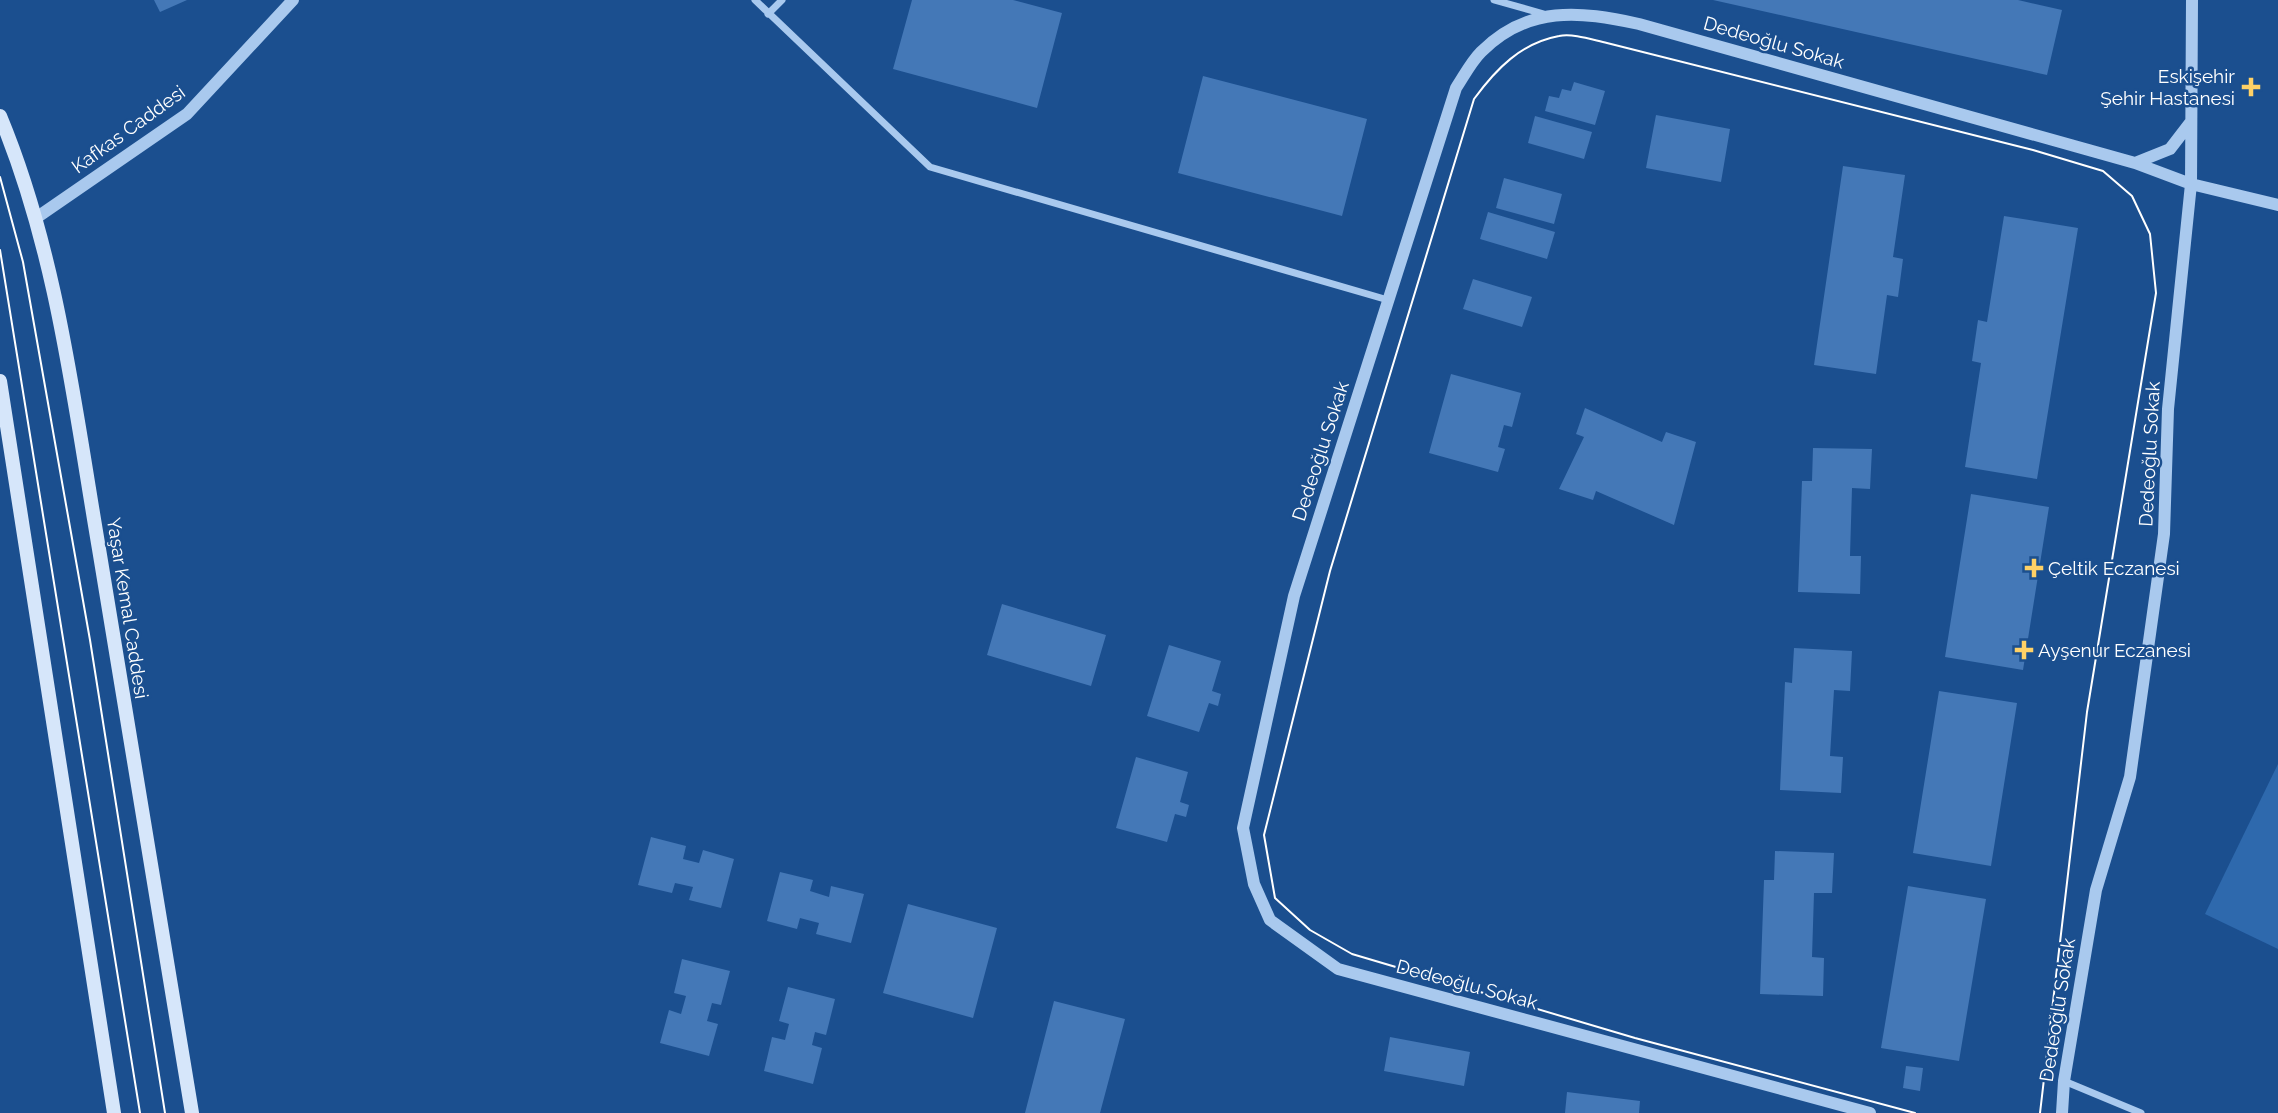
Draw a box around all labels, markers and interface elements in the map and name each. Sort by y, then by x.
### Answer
street label: Dedeoğlu Sokak [1701,11,1847,73]
place label: Eskişehir Şehir Hastanesi [2100,65,2235,109]
marker: Eskişehir Şehir Hastanesi [2241,77,2261,97]
street label: Kafkas Caddesi [67,81,189,177]
street label: Dedeoğlu Sokak [1287,378,1353,524]
street label: Dedeoğlu Sokak [2134,381,2164,527]
street label: Yaşar Kemal Caddesi [103,516,153,700]
place label: Çeltik Eczanesi [2048,557,2180,579]
marker: Çeltik Eczanesi [2026,560,2042,576]
place label: Ayşenur Eczanesi [2038,639,2191,661]
marker: Ayşenur Eczanesi [2016,642,2032,658]
street label: Dedeoğlu Sokak [2035,936,2079,1084]
street label: Dedeoğlu Sokak [1394,955,1540,1013]

